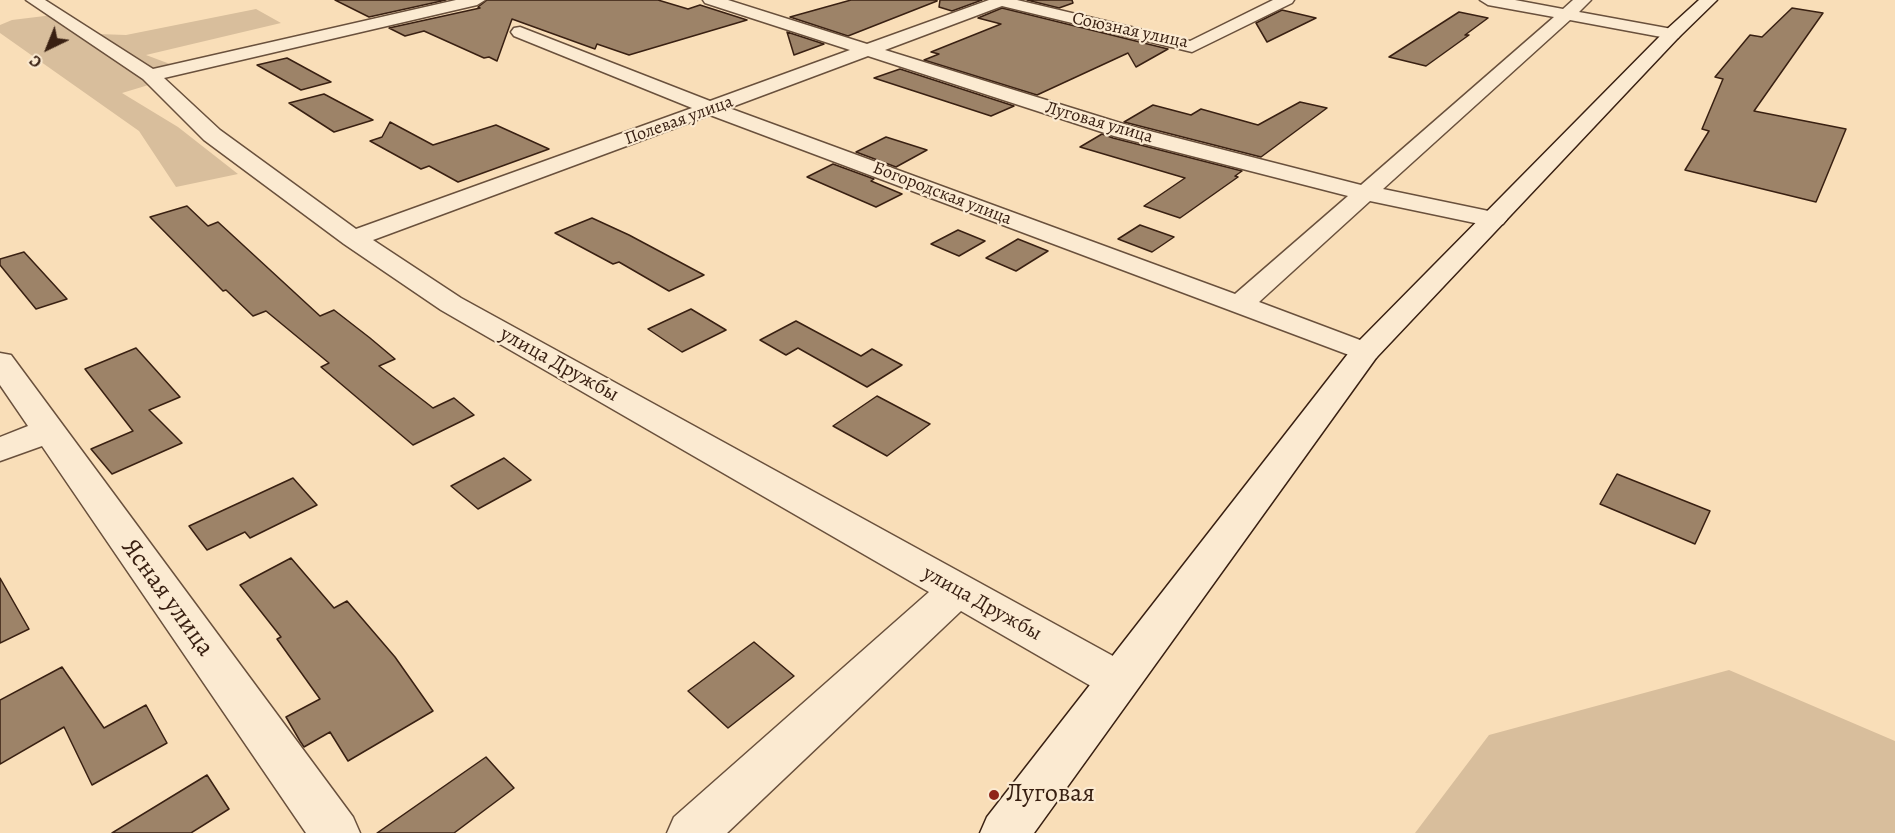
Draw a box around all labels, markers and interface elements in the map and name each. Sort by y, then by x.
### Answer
street label: Союзная улица [1070,8,1190,54]
north arrow [18,18,78,78]
text: С [25,50,47,73]
street label: Полевая улица [622,91,736,151]
street label: Луговая улица [1043,97,1155,149]
street label: Богородская улица [869,158,1015,230]
street label: улица Дружбы [495,322,623,408]
street label: Ясная улица [114,533,220,663]
street label: улица Дружбы [918,561,1046,647]
place label: Луговая [1006,779,1095,811]
marker: Луговая [987,788,1001,802]

